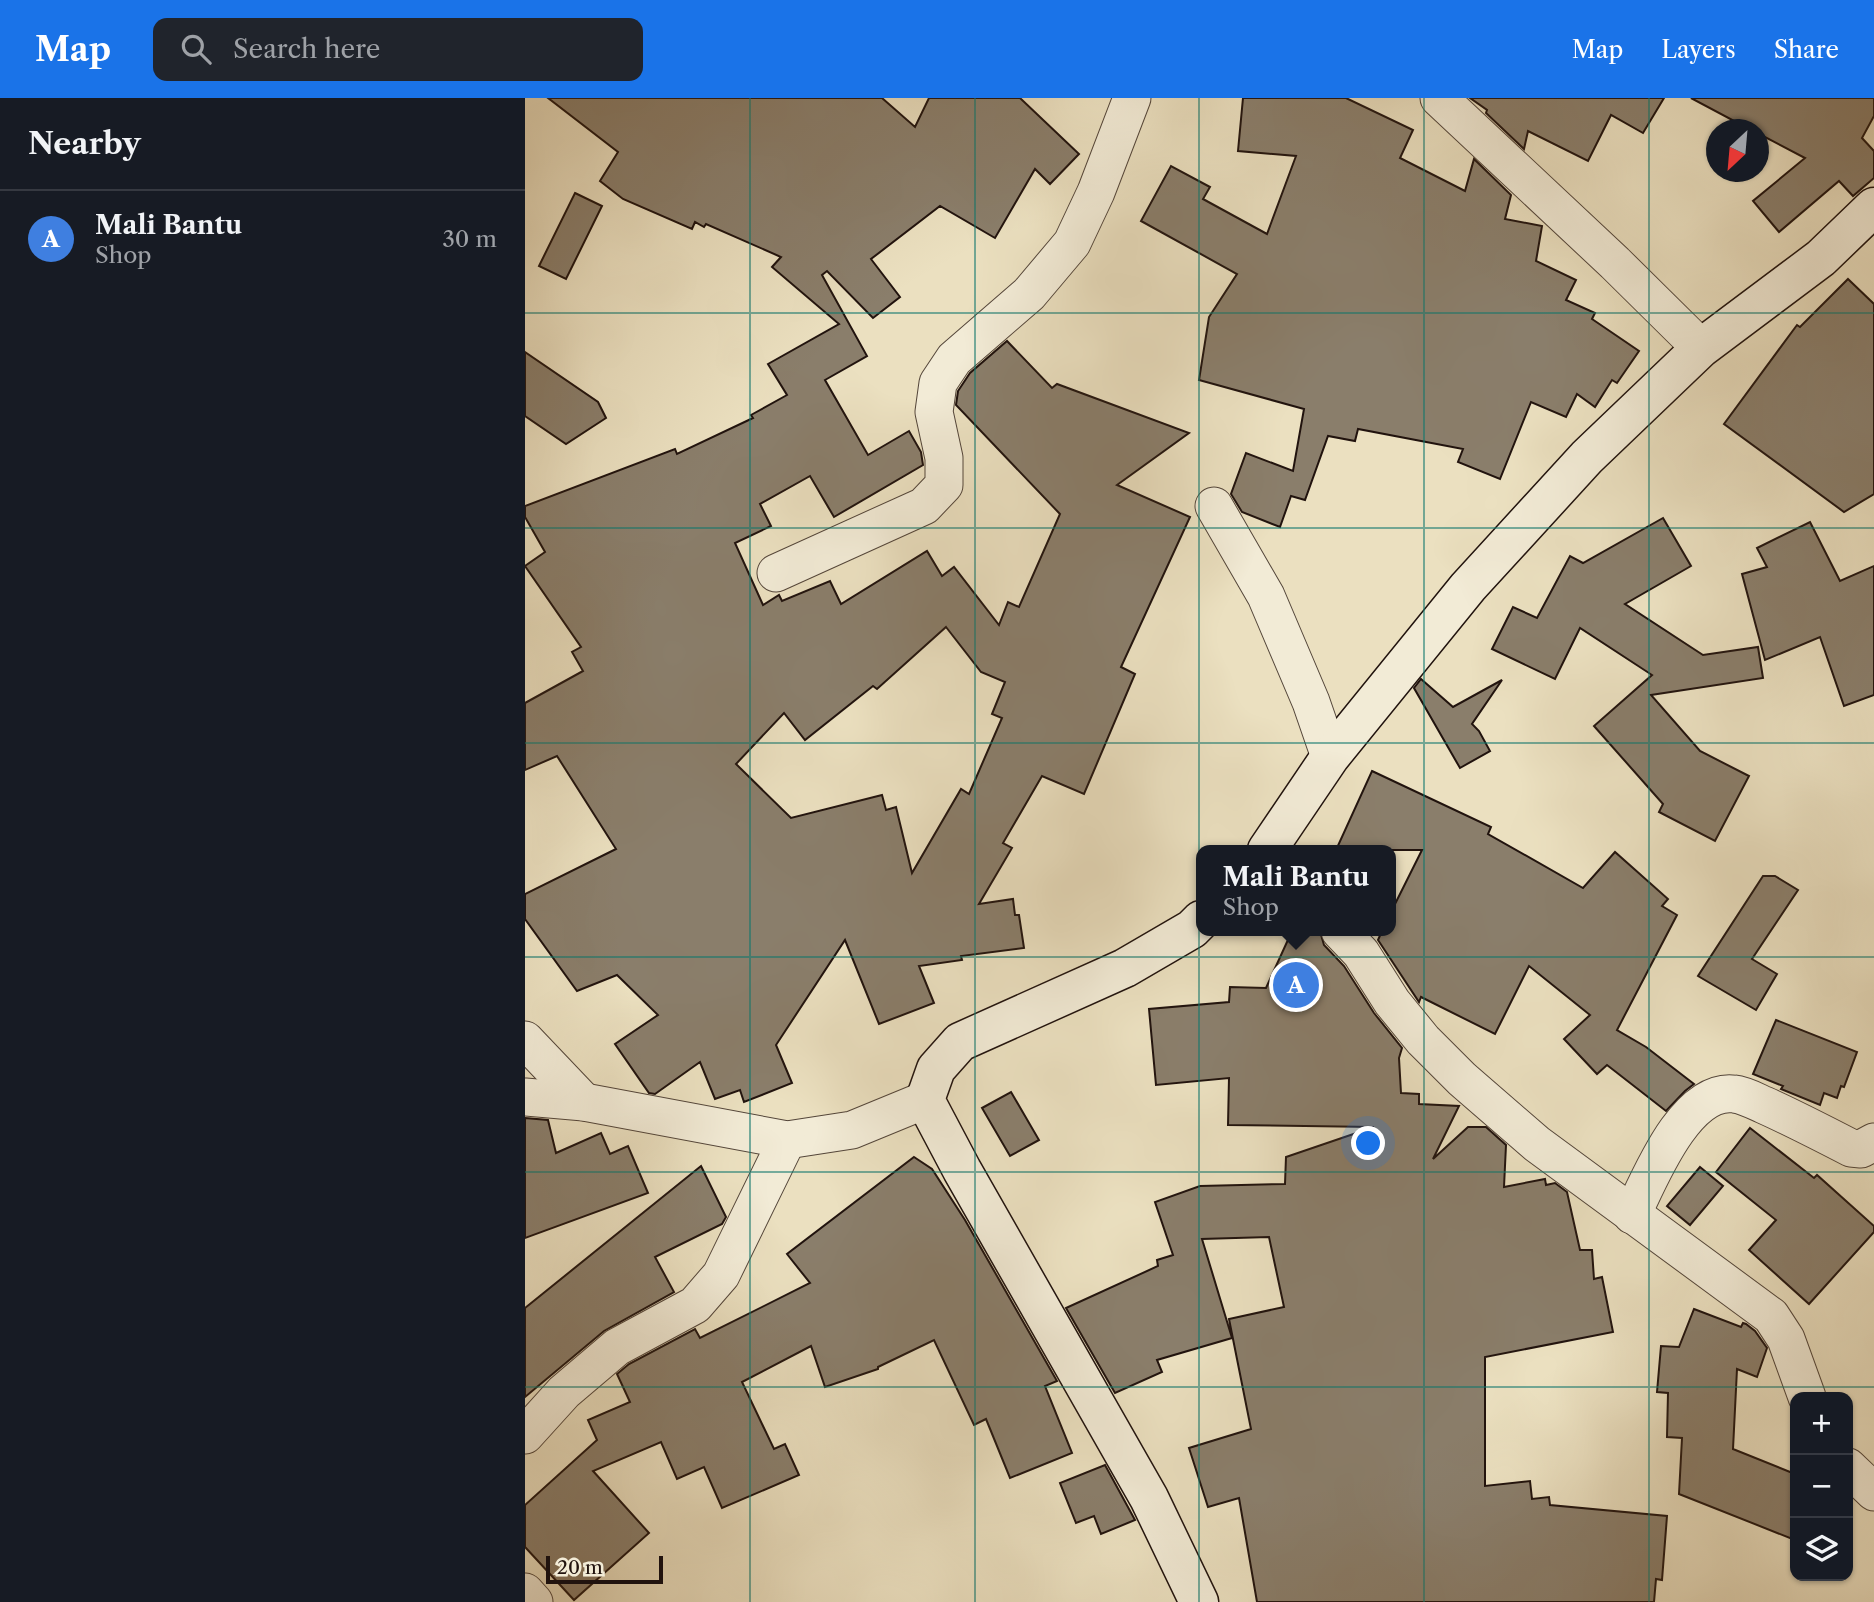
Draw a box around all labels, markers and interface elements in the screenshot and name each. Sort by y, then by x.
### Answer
search box [153,18,643,81]
text: Map [35,29,111,70]
icon: search [177,30,215,68]
text: Search here [233,33,380,65]
text: Map [1572,35,1623,64]
text: Layers [1661,35,1736,64]
text: Share [1774,35,1839,64]
north arrow [1706,119,1769,182]
text: Nearby [28,125,141,162]
text: Mali Bantu [95,209,242,241]
text: A [42,225,60,253]
text: 30 m [442,225,497,253]
text: Shop [95,241,151,269]
popup [1196,845,1396,936]
text: Mali Bantu [1222,861,1370,893]
text: Shop [1222,893,1279,921]
pin: A [1273,959,1319,1011]
your location [1351,1126,1385,1160]
map controls [1790,1392,1853,1581]
button: + [1790,1392,1853,1455]
button: − [1790,1455,1853,1518]
button: layers [1790,1518,1853,1581]
scale bar [546,1553,663,1585]
text: 20 m [557,1556,603,1579]

